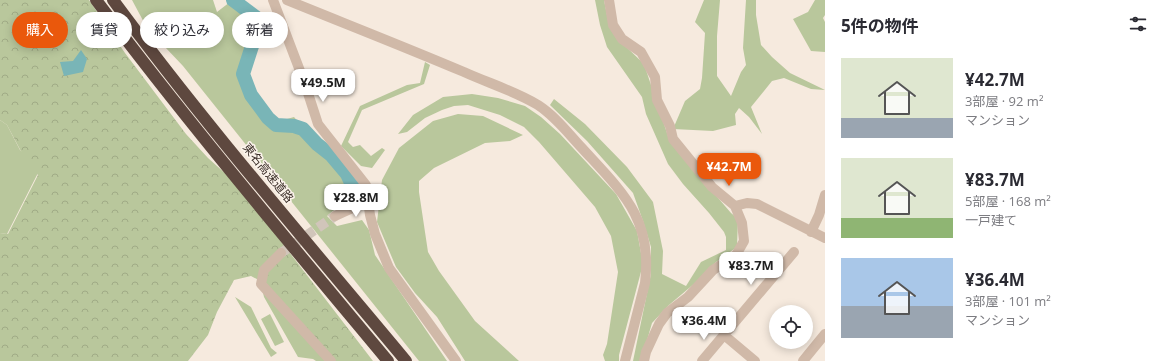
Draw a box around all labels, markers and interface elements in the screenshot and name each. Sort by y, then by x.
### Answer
chip: 購入 [12,12,68,48]
chip: 賃貸 [76,12,132,48]
chip: 絞り込み [140,12,224,48]
chip: 新着 [232,12,288,48]
icon: filters [1127,13,1149,35]
text: 5件の物件 [841,14,919,37]
text: ¥42.7M [965,68,1025,91]
pin: ¥49.5M [290,69,356,103]
text: ¥49.5M [300,73,346,91]
icon: home [873,74,921,122]
text: 3部屋 · 92 m² [965,92,1043,110]
text: マンション [965,111,1030,129]
street label: 東名高速道路 [239,139,298,206]
pin: ¥42.7M [696,153,762,187]
text: ¥42.7M [706,157,752,175]
text: ¥83.7M [965,168,1025,191]
icon: home [873,174,921,222]
pin: ¥28.8M [323,184,389,218]
text: ¥28.8M [333,188,379,206]
text: 5部屋 · 168 m² [965,192,1051,210]
text: 一戸建て [965,211,1017,229]
pin: ¥83.7M [718,252,784,286]
text: ¥83.7M [728,256,774,274]
text: ¥36.4M [965,268,1025,291]
icon: home [873,274,921,322]
text: 3部屋 · 101 m² [965,292,1051,310]
map controls [769,305,813,349]
button: locate [769,305,813,349]
pin: ¥36.4M [671,307,737,341]
text: ¥36.4M [681,311,727,329]
text: マンション [965,311,1030,329]

